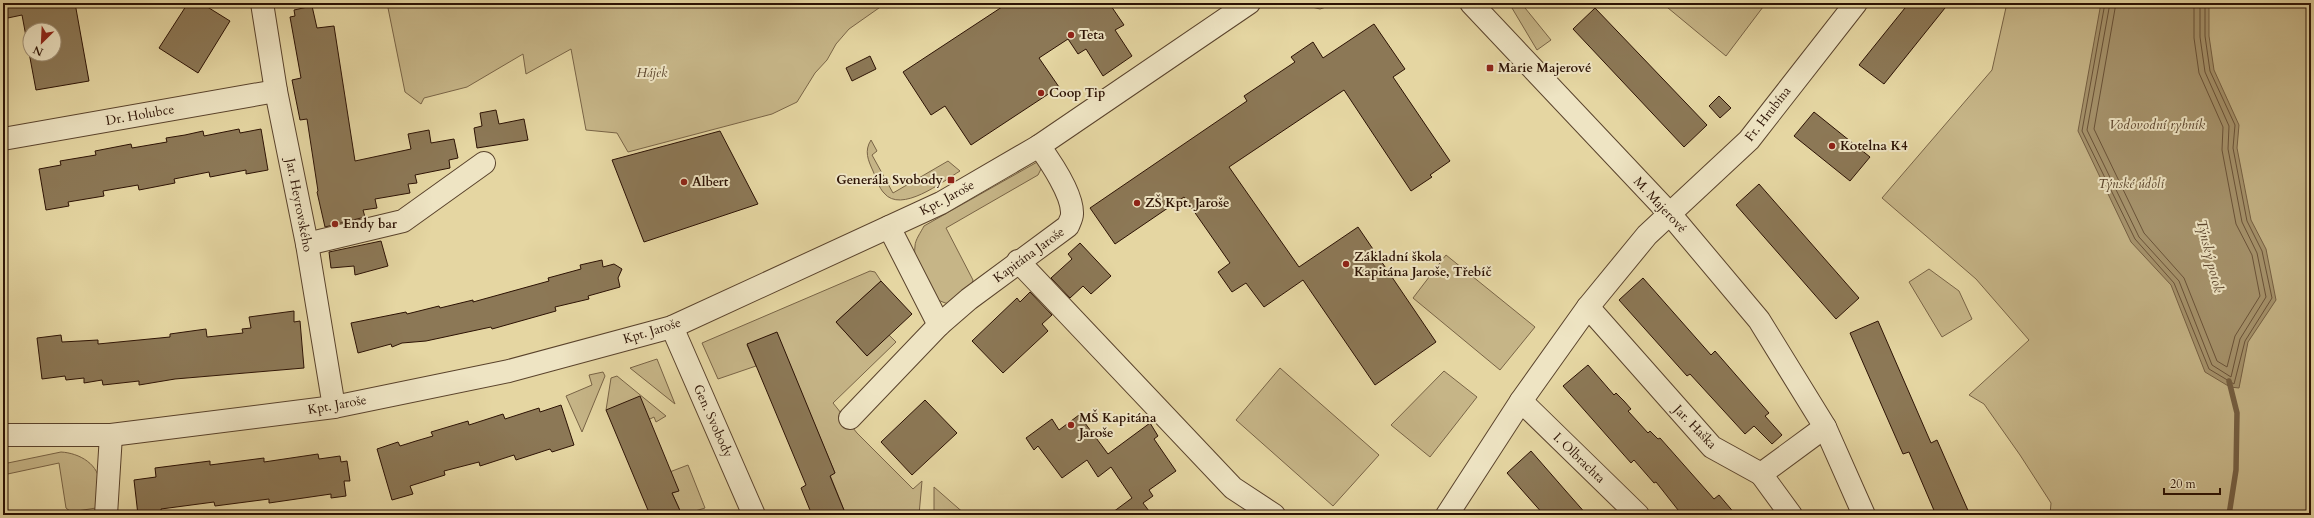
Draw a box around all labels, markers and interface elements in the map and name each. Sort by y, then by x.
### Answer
north arrow [22,22,62,62]
place label: Teta [1079,26,1105,44]
marker: Teta [1066,30,1076,40]
text: N [30,42,46,59]
place label: Marie Majerové [1498,59,1591,77]
marker: Marie Majerové [1485,63,1495,73]
park label: Hájek [637,64,668,82]
street label: Fr. Hrubína [1741,82,1795,145]
place label: Coop Tip [1049,84,1105,102]
marker: Coop Tip [1036,88,1046,98]
street label: Dr. Holubce [104,100,176,130]
water label: Vodovodní rybník [2109,115,2205,134]
place label: Kotelna K4 [1840,137,1908,155]
marker: Kotelna K4 [1827,141,1837,151]
street label: Jar. Heyrovského [281,155,317,253]
place label: Generála Svobody [836,171,944,189]
place label: Albert [692,173,729,191]
street label: M. Majerové [1629,173,1691,237]
marker: Generála Svobody [946,175,956,185]
park label: Týnské údolí [2098,175,2165,193]
street label: Kpt. Jaroše [916,176,978,220]
marker: Albert [679,177,689,187]
place label: ZŠ Kpt. Jaroše [1145,194,1229,212]
marker: ZŠ Kpt. Jaroše [1132,198,1142,208]
place label: Endy bar [343,215,398,233]
water label: Týnský potok [2192,217,2228,295]
marker: Endy bar [330,219,340,229]
street label: Kapitána Jaroše [990,223,1068,287]
place label: Základní škola Kapitána Jaroše, Třebíč [1354,248,1492,281]
marker: Základní škola Kapitána Jaroše, Třebíč [1341,259,1351,269]
street label: Kpt. Jaroše [621,314,683,348]
street label: Gen. Svobody [689,382,737,461]
street label: Kpt. Jaroše [306,391,368,419]
street label: Jar. Haška [1668,400,1721,453]
place label: MŠ Kapitána Jaroše [1077,409,1157,442]
marker: MŠ Kapitána Jaroše [1066,420,1076,430]
street label: I. Olbrachta [1549,429,1609,488]
scale bar [2164,470,2220,496]
text: 20 m [2170,476,2197,492]

